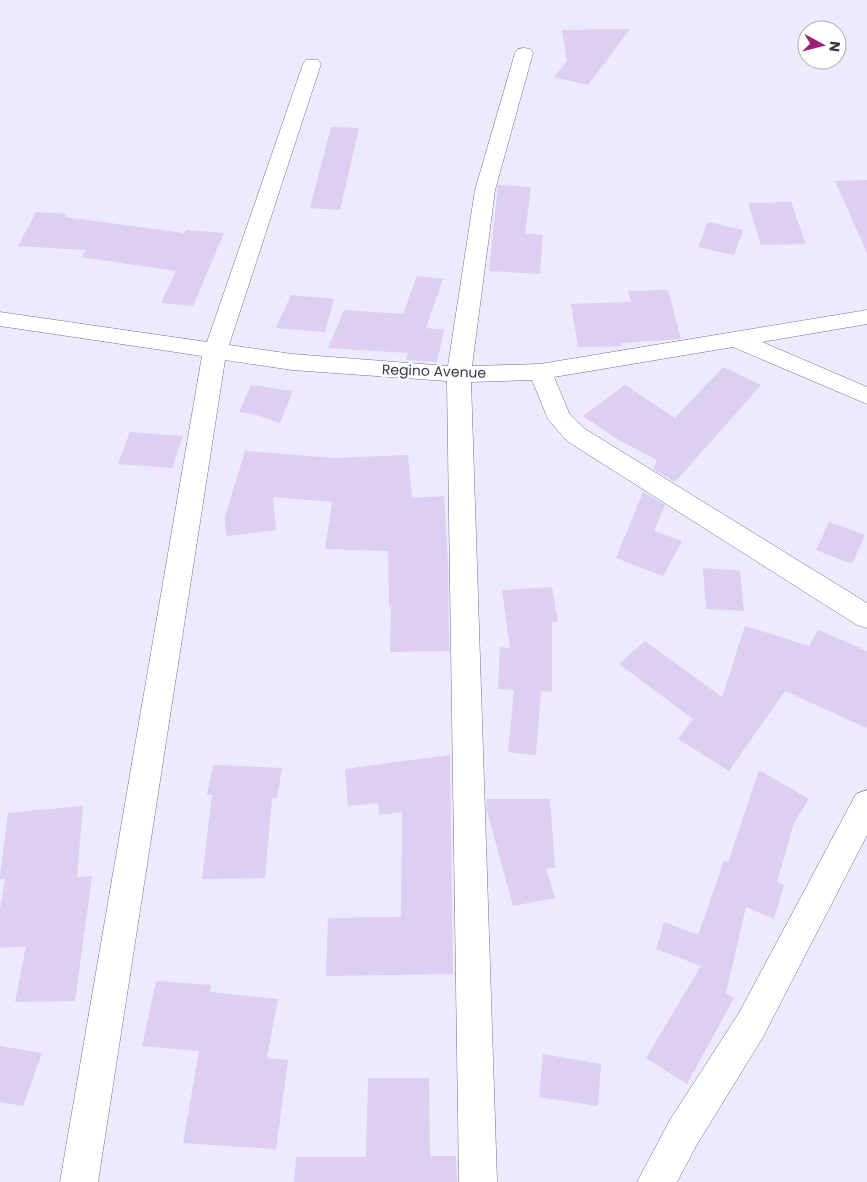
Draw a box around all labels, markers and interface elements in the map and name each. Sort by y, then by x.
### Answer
north arrow [797,20,847,70]
text: N [824,40,845,53]
street label: Regino Avenue [382,359,487,383]

